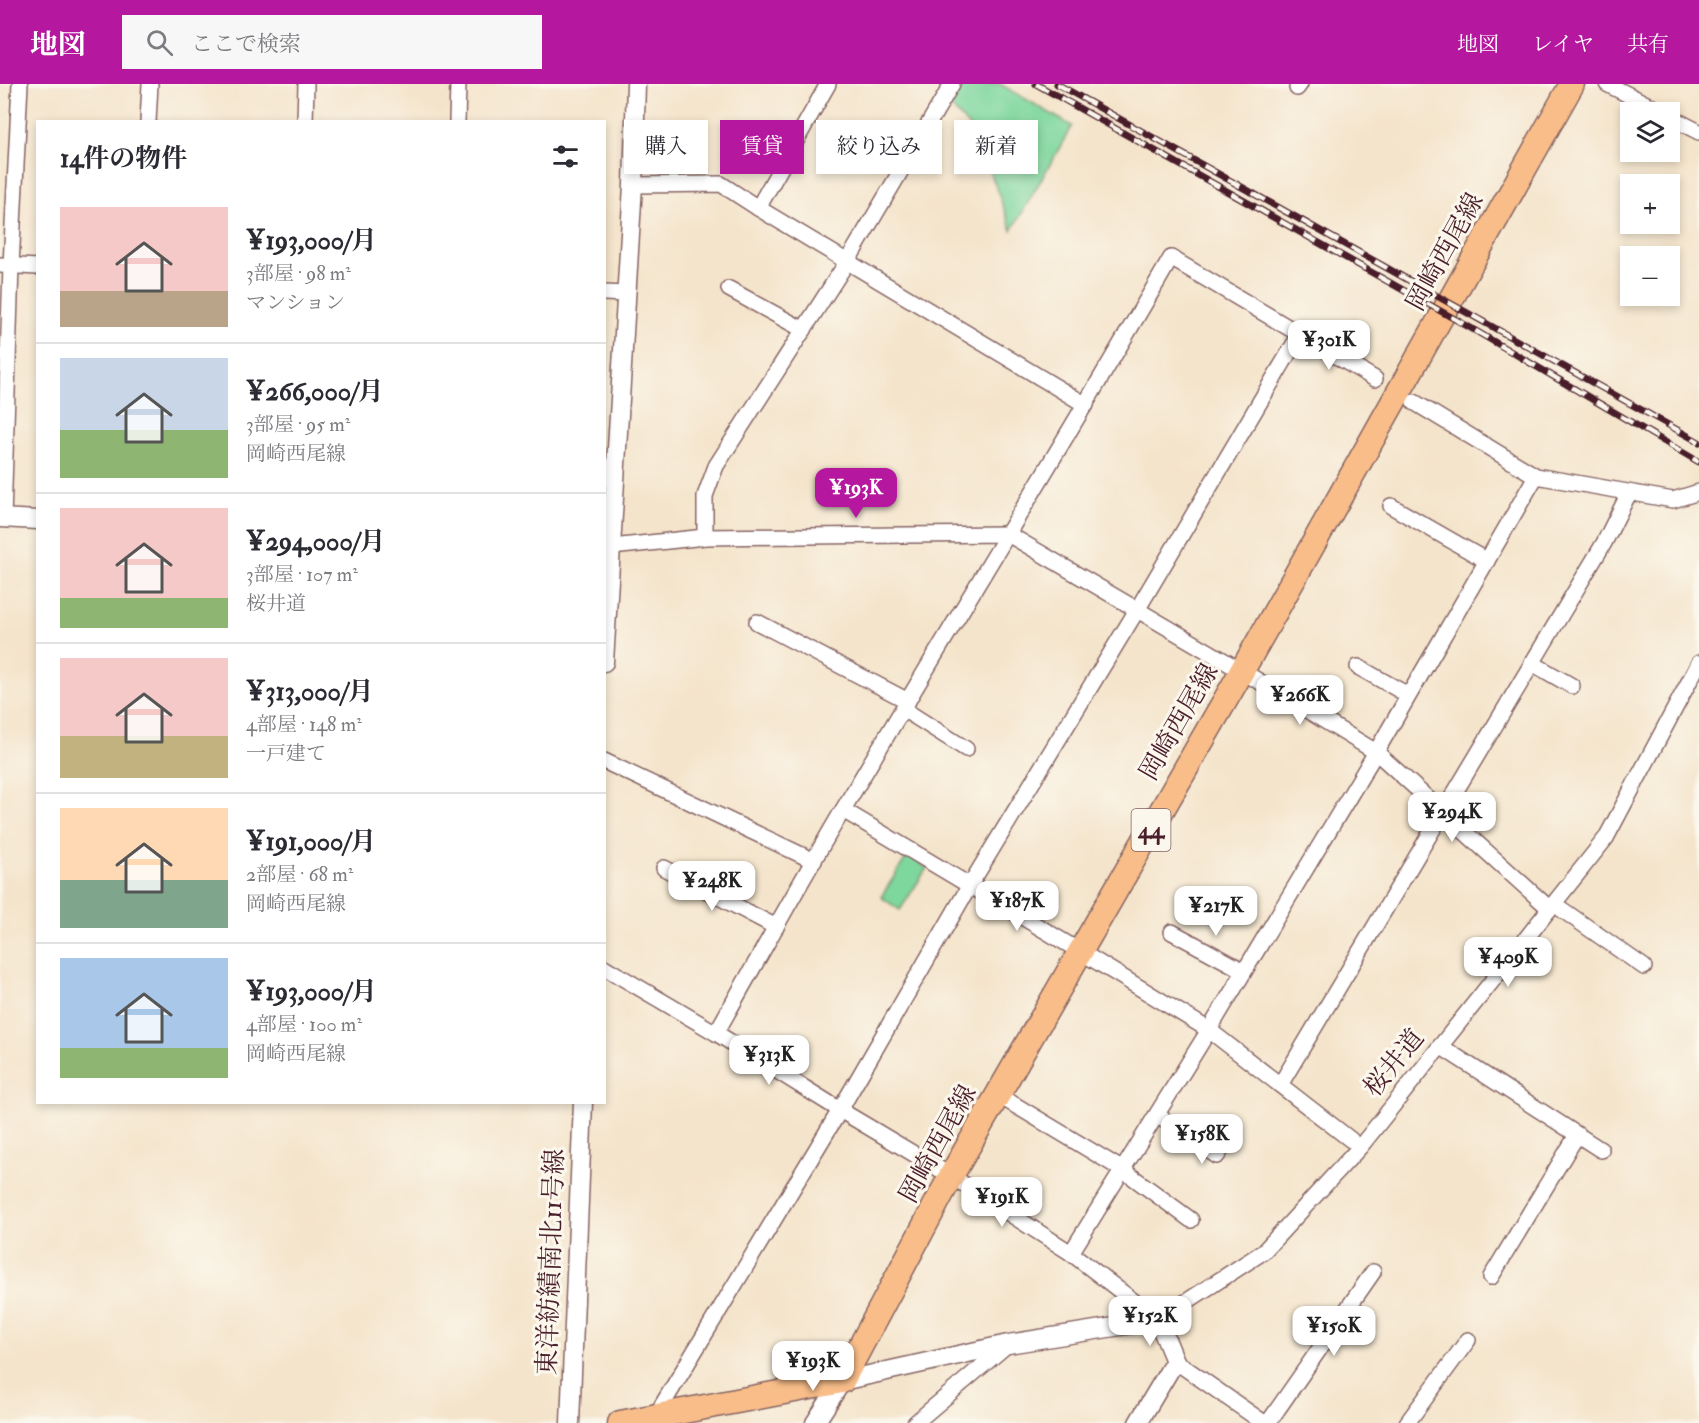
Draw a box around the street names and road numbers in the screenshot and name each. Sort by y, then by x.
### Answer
street label: 岡崎西尾線 [1399,187,1491,317]
street label: 岡崎西尾線 [1133,658,1225,786]
road number: 44 [1132,809,1170,851]
street label: 桜井道 [1357,1023,1431,1103]
street label: 岡崎西尾線 [892,1079,984,1209]
street label: 東洋紡績南北11号線 [531,1148,571,1376]

